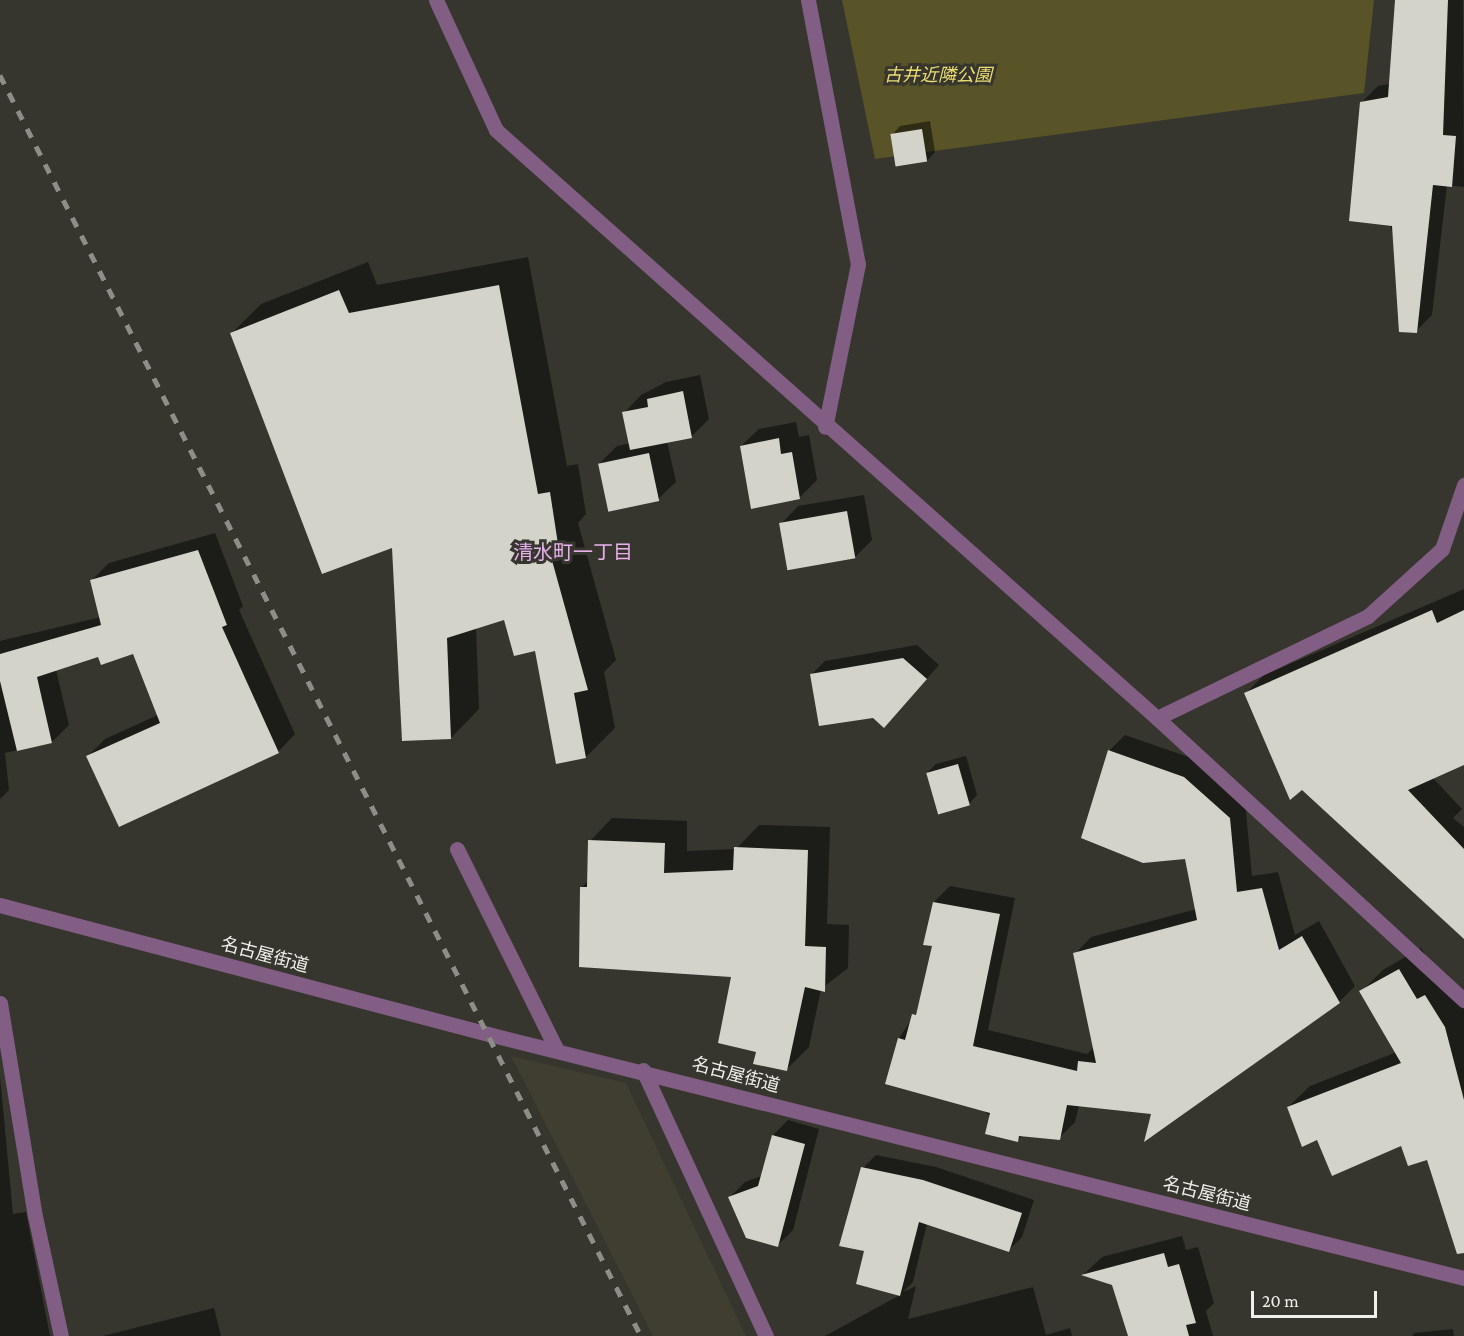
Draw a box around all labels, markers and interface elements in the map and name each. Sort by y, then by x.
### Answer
park label: 古井近隣公園 [884,64,992,86]
district label: 清水町一丁目 [513,540,633,564]
street label: 名古屋街道 [219,933,311,977]
street label: 名古屋街道 [690,1053,782,1097]
street label: 名古屋街道 [1161,1173,1253,1215]
scale bar [1254,1279,1380,1317]
text: 20 m [1262,1291,1299,1311]

